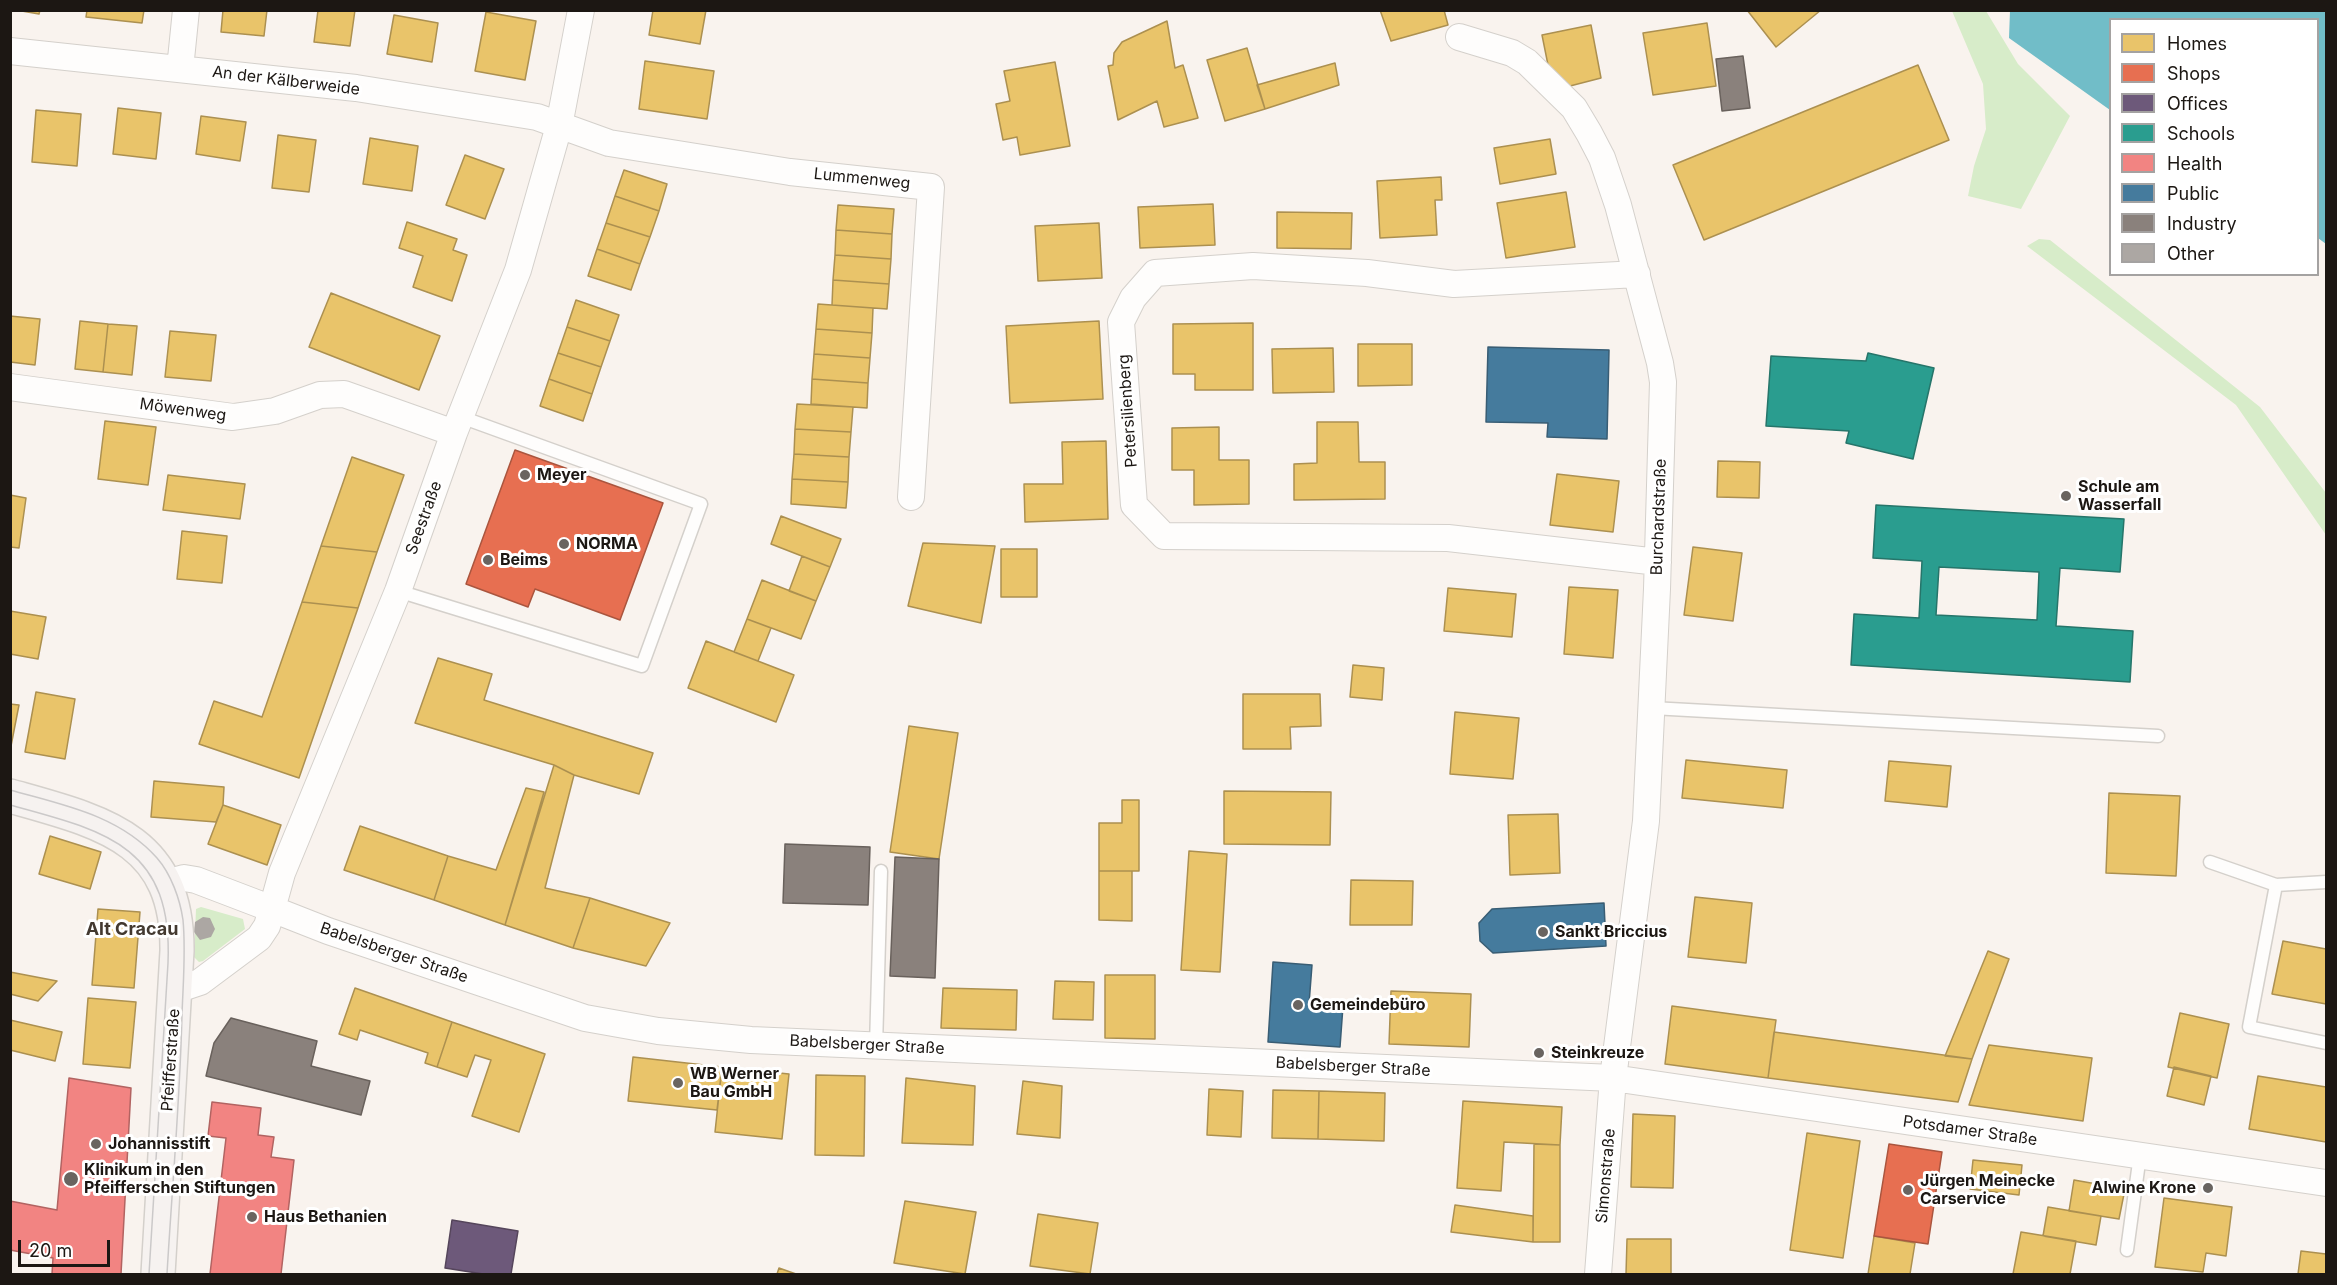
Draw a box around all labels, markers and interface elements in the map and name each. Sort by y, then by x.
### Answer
legend [2109,18,2319,276]
text: Homes [2167,33,2227,54]
street label: An der Kälberweide [211,62,361,100]
text: Shops [2167,63,2221,84]
text: Offices [2167,93,2228,114]
text: Schools [2167,123,2235,144]
text: Health [2167,153,2222,174]
street label: Lummenweg [813,164,911,194]
text: Public [2167,183,2219,204]
text: Industry [2167,213,2237,234]
text: Other [2167,243,2215,264]
street label: Petersilienberg [1114,354,1142,468]
street label: Möwenweg [138,394,228,426]
street label: Burchardstraße [1647,458,1671,576]
place label: Meyer [537,465,587,485]
marker: Meyer [518,468,532,482]
place label: Schule am Wasserfall [2078,477,2161,515]
street label: Seestraße [402,479,446,557]
marker: Schule am Wasserfall [2059,489,2073,503]
place label: NORMA [576,534,638,554]
marker: NORMA [557,537,571,551]
place label: Beims [500,550,548,570]
marker: Beims [481,553,495,567]
district label: Alt Cracau [86,919,178,941]
street label: Babelsberger Straße [318,919,470,987]
place label: Sankt Briccius [1555,922,1667,942]
marker: Sankt Briccius [1536,925,1550,939]
place label: Gemeindebüro [1310,995,1426,1015]
marker: Gemeindebüro [1291,998,1305,1012]
street label: Pfeifferstraße [158,1008,184,1112]
street label: Babelsberger Straße [789,1031,945,1059]
place label: Steinkreuze [1551,1043,1644,1063]
marker: Steinkreuze [1532,1046,1546,1060]
street label: Babelsberger Straße [1275,1053,1431,1081]
place label: WB Werner Bau GmbH [690,1064,779,1102]
marker: WB Werner Bau GmbH [671,1076,685,1090]
street label: Potsdamer Straße [1902,1112,2038,1150]
street label: Simonstraße [1592,1128,1620,1224]
place label: Johannisstift [108,1134,210,1154]
marker: Johannisstift [89,1137,103,1151]
place label: Klinikum in den Pfeifferschen Stiftungen [84,1160,275,1198]
marker: Klinikum in den Pfeifferschen Stiftungen [62,1170,80,1188]
place label: Jürgen Meinecke Carservice [1920,1171,2055,1209]
place label: Alwine Krone [2092,1178,2196,1198]
marker: Alwine Krone [2201,1181,2215,1195]
marker: Jürgen Meinecke Carservice [1901,1183,1915,1197]
place label: Haus Bethanien [264,1207,387,1227]
marker: Haus Bethanien [245,1210,259,1224]
scale bar [21,1228,112,1266]
text: 20 m [29,1240,72,1261]

